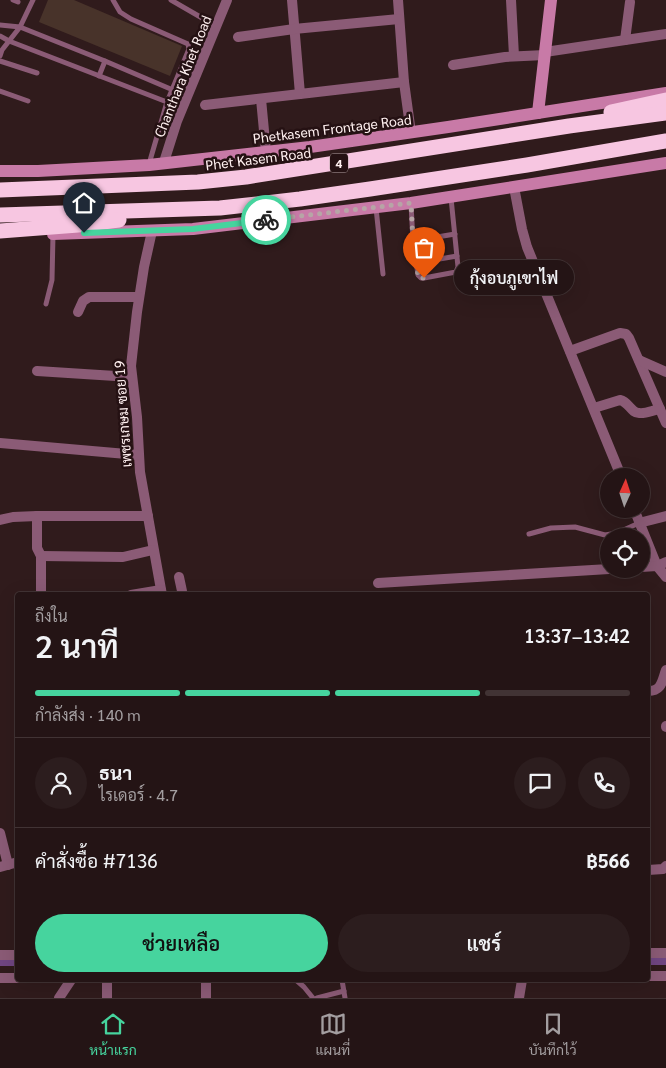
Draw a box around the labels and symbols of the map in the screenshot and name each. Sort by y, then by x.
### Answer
street label: Chanthara Khet Road [149,13,215,139]
street label: Phetkasem Frontage Road [252,109,412,147]
street label: Phet Kasem Road [204,143,312,173]
road number: 4 [330,154,348,172]
pin [63,182,105,233]
courier [241,195,291,245]
pin [403,227,445,278]
callout: กุ้งอบภูเขาไฟ [454,260,574,296]
street label: เพชรเกษม ซอย 19 [109,360,135,468]
north arrow [600,468,650,518]

